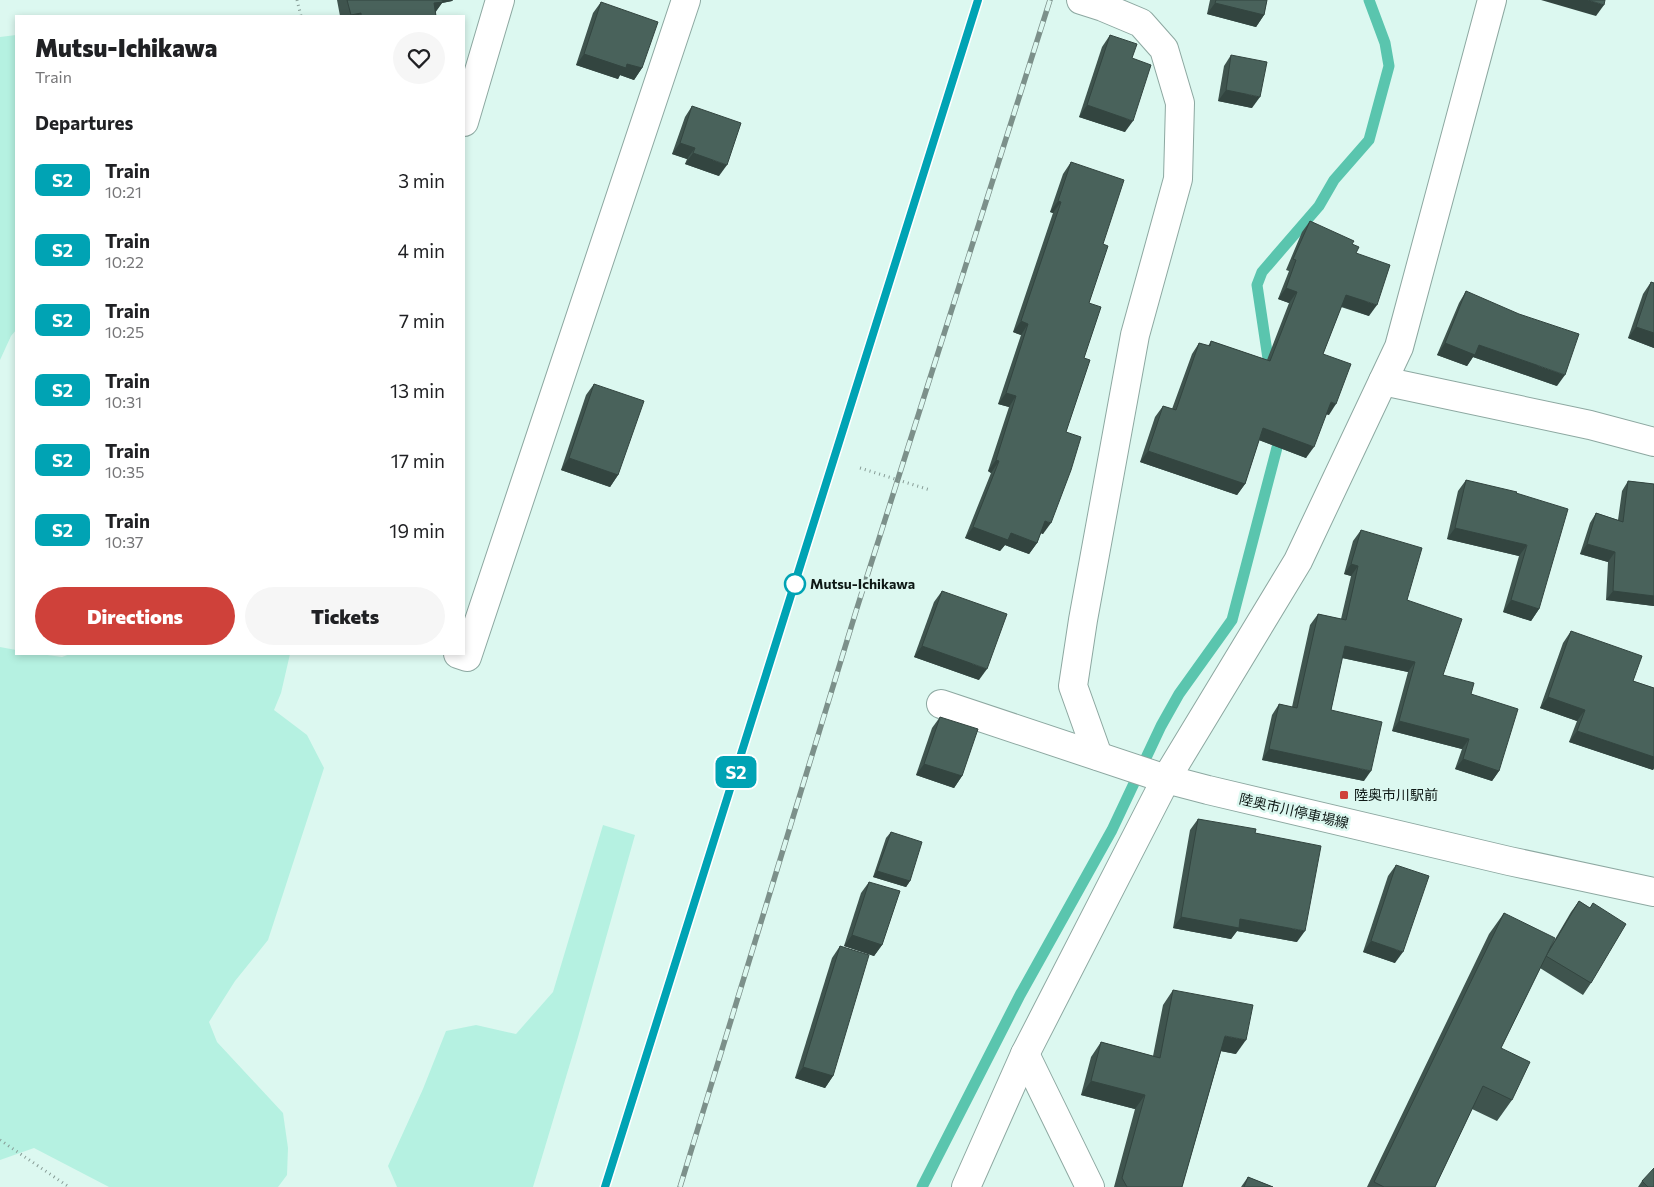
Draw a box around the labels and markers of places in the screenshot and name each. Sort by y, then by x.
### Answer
marker: Mutsu-Ichikawa [784,573,806,595]
place label: Mutsu-Ichikawa [810,575,915,592]
place label: 陸奥市川駅前 [1354,786,1438,803]
marker: 陸奥市川駅前 [1338,789,1350,801]

